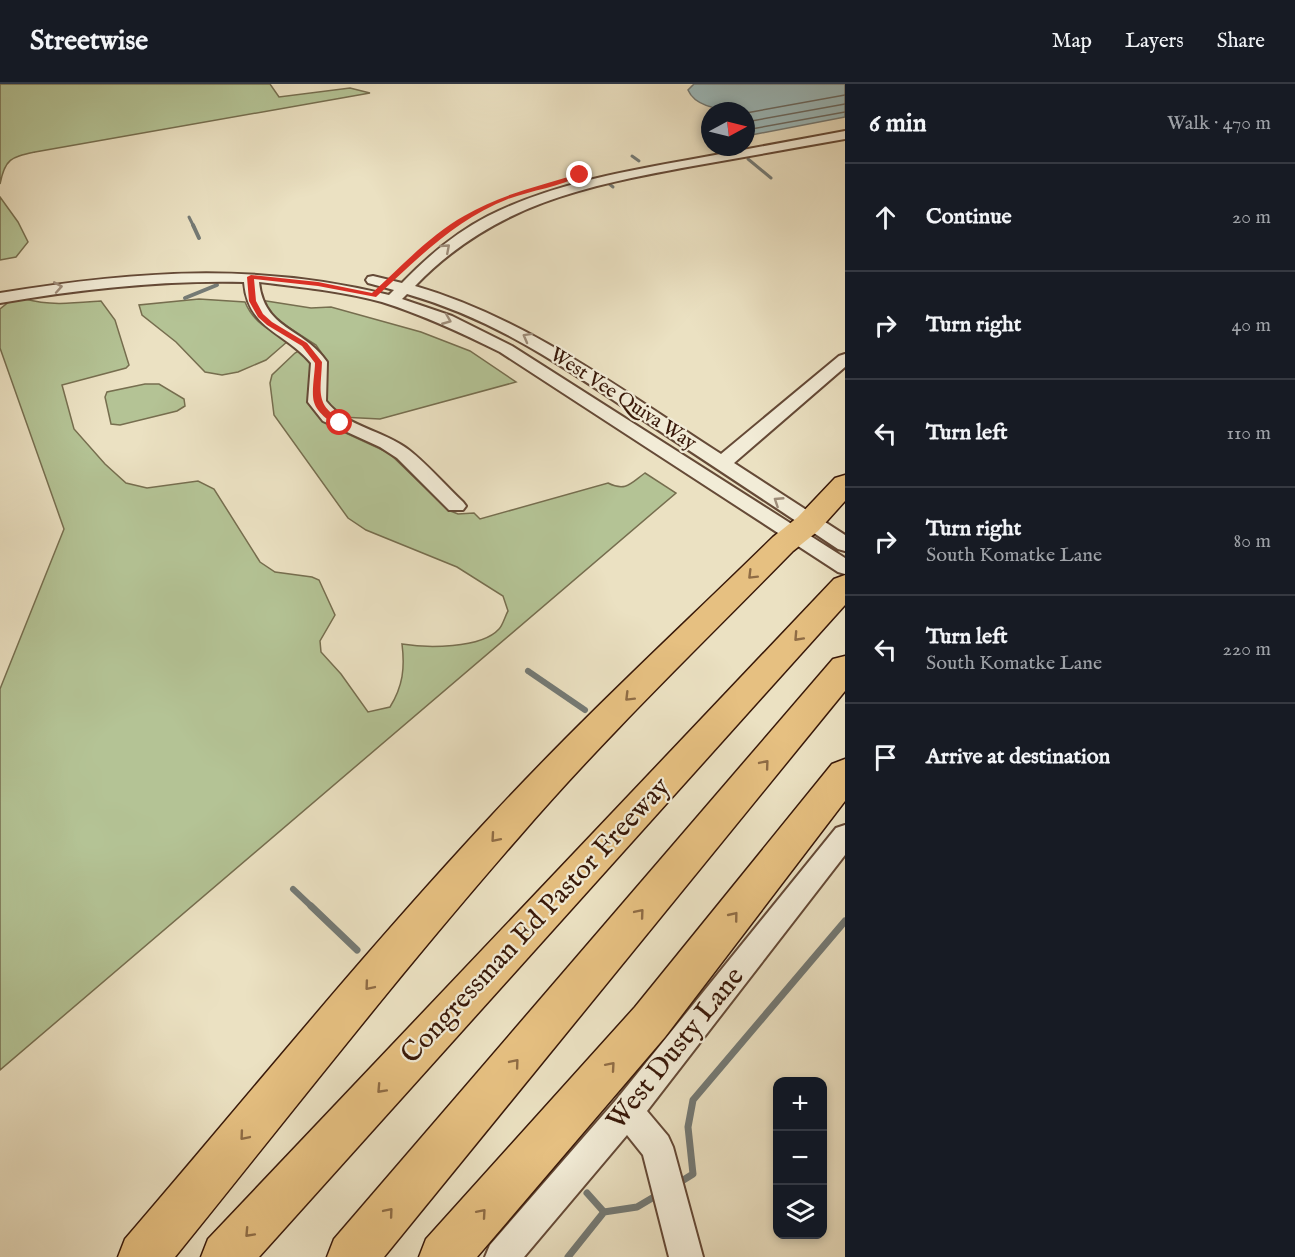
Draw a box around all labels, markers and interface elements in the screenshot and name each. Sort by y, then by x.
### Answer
text: Streetwise [30,24,148,59]
text: Map [1052,28,1092,55]
text: Layers [1125,28,1184,55]
text: Share [1217,28,1265,55]
north arrow [701,102,755,156]
text: 6 min [869,107,927,140]
text: Walk · 470 m [1167,111,1271,136]
route end [566,161,592,187]
icon: ahead [869,201,902,234]
text: Continue [926,203,1012,231]
text: 20 m [1232,205,1271,230]
one-way arrow [439,244,450,255]
one-way arrow [52,281,62,294]
icon: right [869,309,902,342]
text: Turn right [926,311,1021,339]
one-way arrow [441,313,452,325]
text: 40 m [1232,313,1271,338]
one-way arrow [523,333,533,344]
street label: West Vee Quiva Way [545,342,701,456]
route start [326,409,352,435]
icon: left [869,417,902,450]
text: Turn left [926,419,1008,447]
text: 110 m [1227,421,1271,446]
one-way arrow [774,497,785,508]
text: Turn right [926,515,1021,543]
icon: right [869,525,902,558]
text: 80 m [1234,529,1271,554]
text: South Komatke Lane [926,543,1102,568]
one-way arrow [749,567,760,578]
text: Turn left [926,623,1008,651]
one-way arrow [794,630,805,641]
icon: left [869,633,902,666]
text: 220 m [1223,637,1271,662]
text: South Komatke Lane [926,651,1102,676]
one-way arrow [626,689,637,700]
icon: arrive [869,741,902,774]
text: Arrive at destination [926,743,1110,771]
one-way arrow [758,759,769,770]
street label: Congressman Ed Pastor Freeway [394,770,678,1072]
one-way arrow [491,831,502,842]
one-way arrow [632,909,643,920]
one-way arrow [727,911,738,922]
street label: West Dusty Lane [600,960,753,1138]
one-way arrow [365,979,376,990]
one-way arrow [507,1059,518,1070]
one-way arrow [604,1063,615,1073]
map controls [773,1077,827,1239]
button: + [773,1077,827,1131]
one-way arrow [377,1082,388,1093]
one-way arrow [240,1129,251,1140]
button: − [773,1131,827,1185]
button: layers [773,1185,827,1239]
one-way arrow [382,1208,393,1219]
one-way arrow [475,1209,486,1220]
one-way arrow [245,1226,256,1236]

